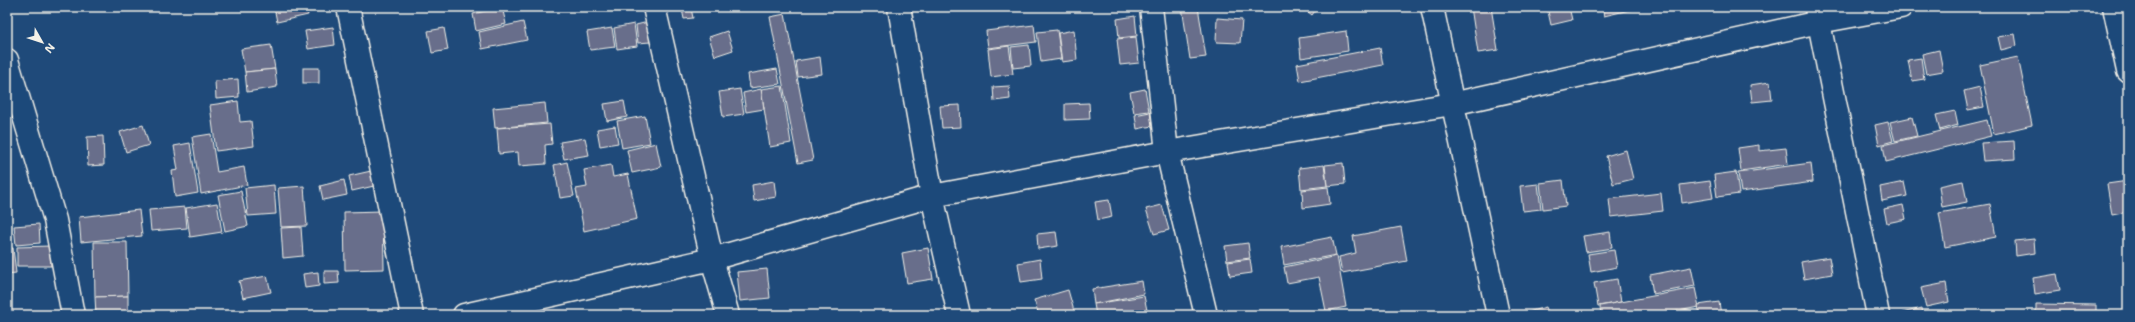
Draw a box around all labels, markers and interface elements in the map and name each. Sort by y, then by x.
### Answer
north arrow [22,22,62,62]
text: N [41,40,58,56]

